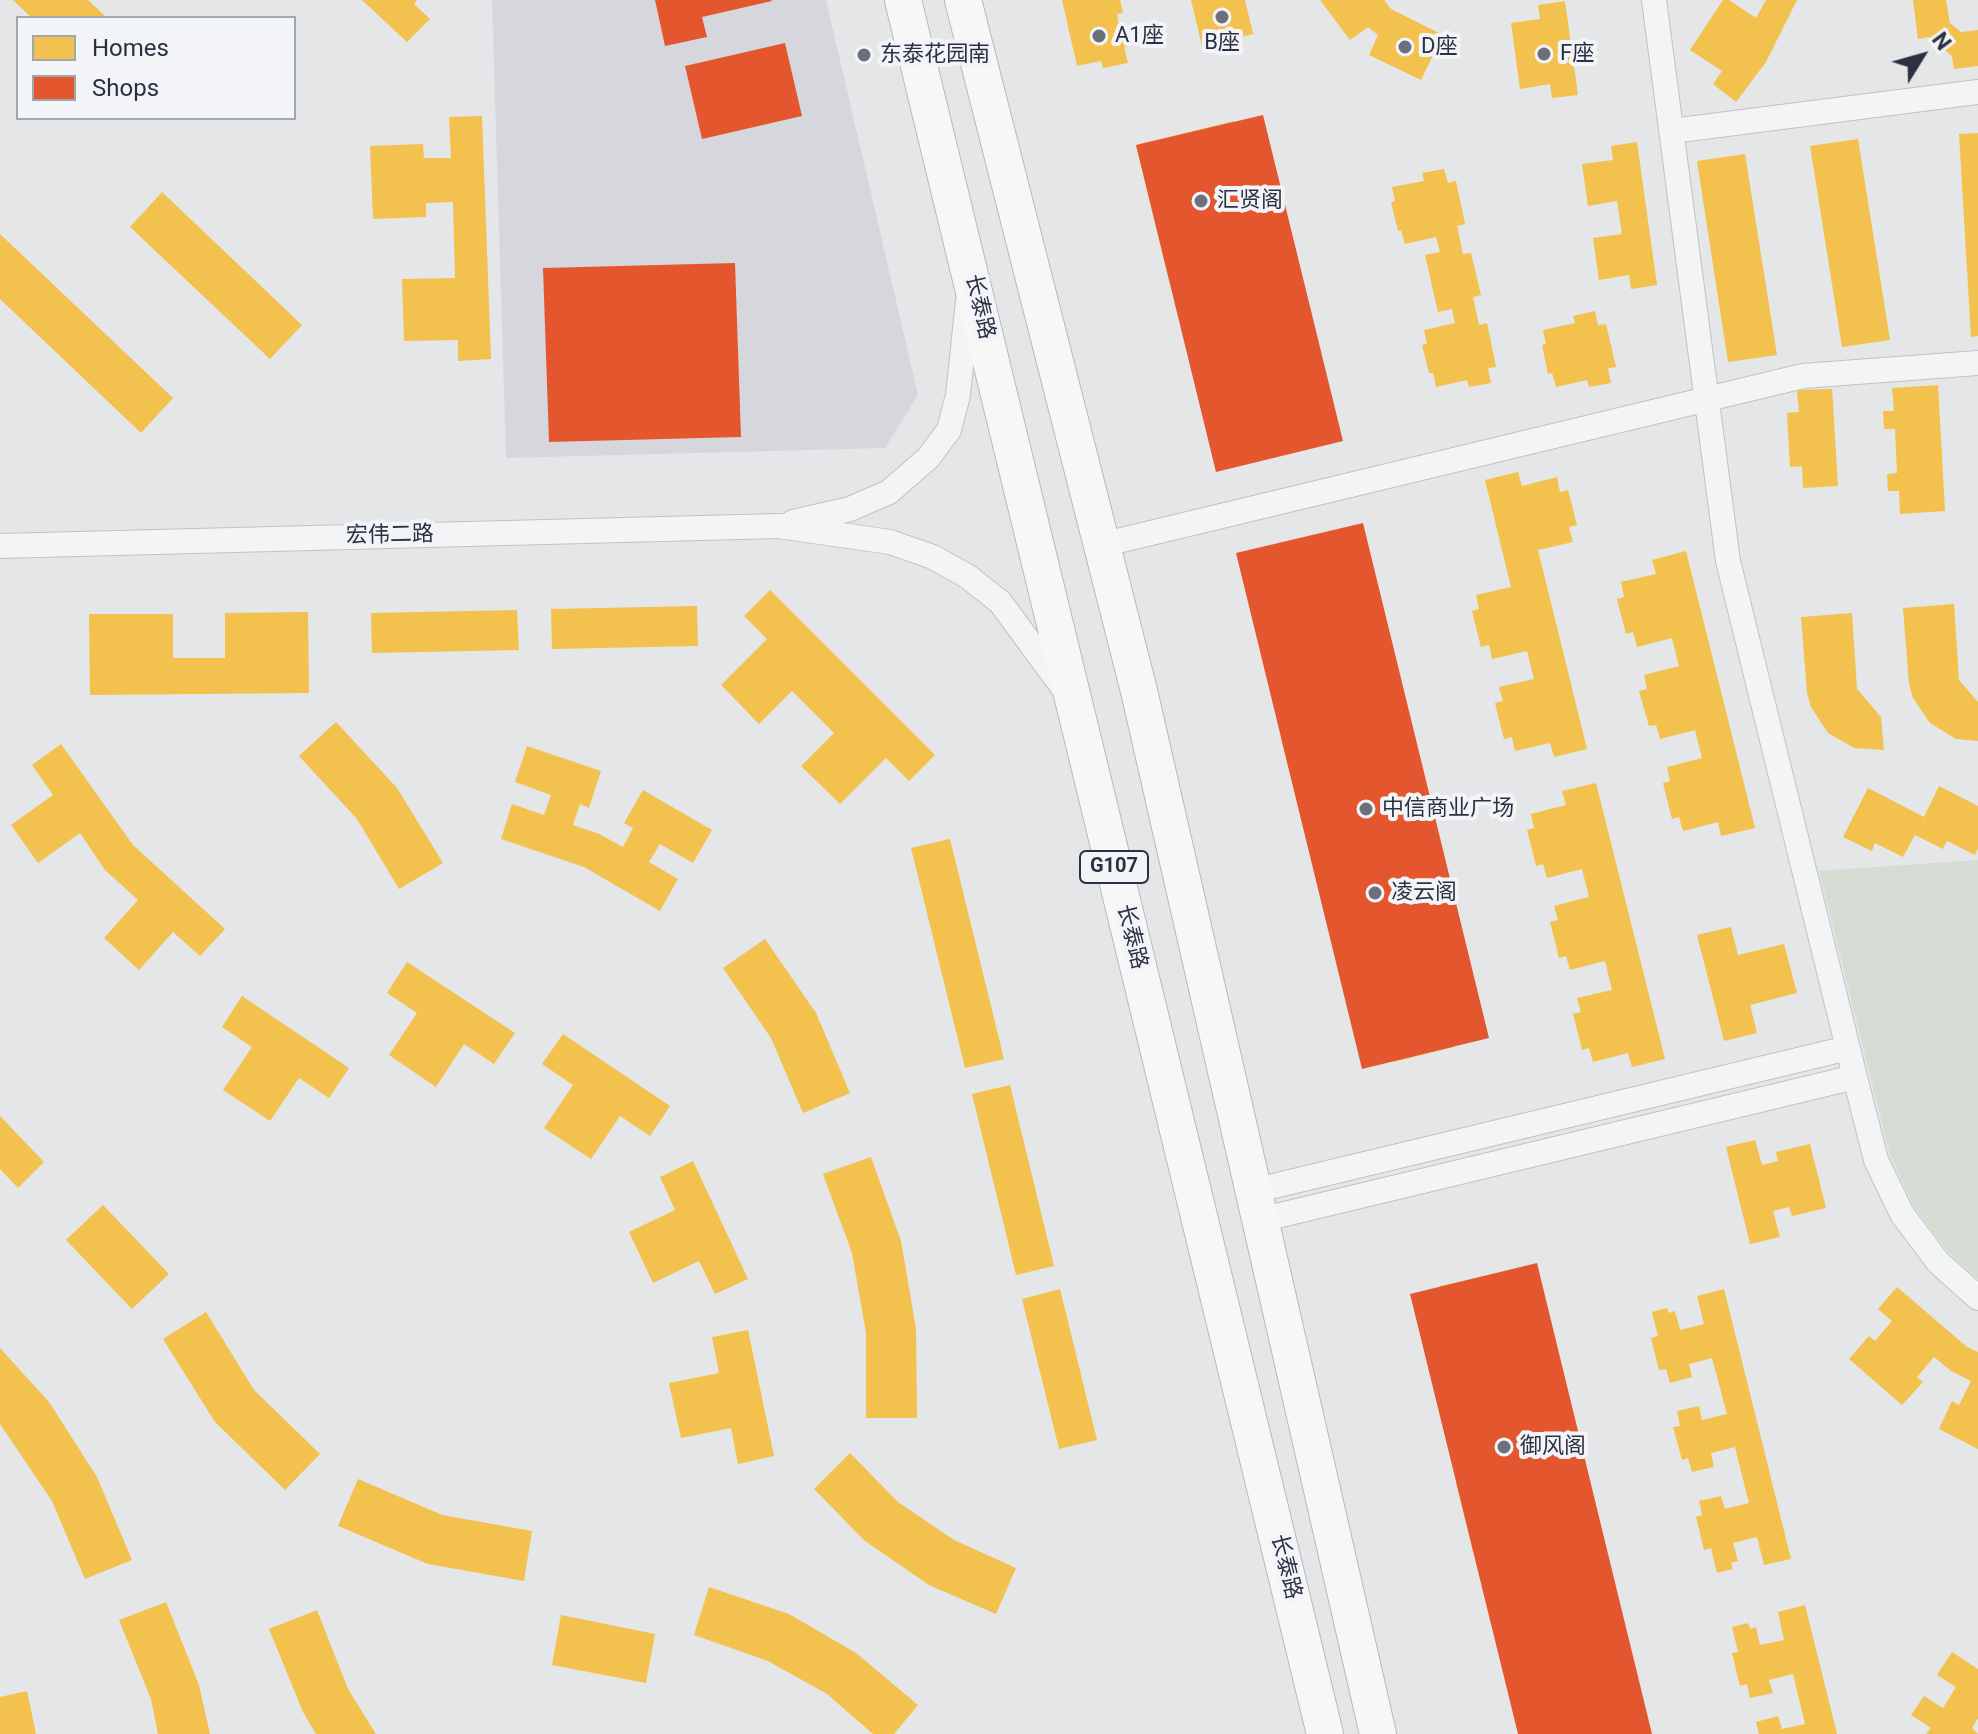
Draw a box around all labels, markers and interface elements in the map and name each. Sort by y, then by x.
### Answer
marker: B座 [1213,8,1231,26]
legend [16,16,296,120]
north arrow [1882,16,1962,96]
place label: A1座 [1115,23,1164,49]
marker: A1座 [1090,27,1108,45]
text: N [1927,28,1956,55]
place label: B座 [1204,30,1240,56]
text: Homes [92,34,169,62]
place label: D座 [1421,34,1457,60]
marker: D座 [1396,38,1414,56]
place label: F座 [1560,41,1594,67]
place label: 东泰花园南 [880,42,990,68]
marker: F座 [1535,45,1553,63]
marker: 东泰花园南 [855,46,873,64]
text: Shops [92,74,159,102]
place label: 汇贤阁 [1217,188,1283,214]
marker: 汇贤阁 [1192,192,1210,210]
street label: 长泰路 [959,272,999,342]
street label: 宏伟二路 [346,522,434,550]
place label: 中信商业广场 [1382,796,1514,822]
marker: 中信商业广场 [1357,800,1375,818]
road number: G107 [1080,851,1148,883]
place label: 凌云阁 [1391,880,1457,906]
marker: 凌云阁 [1366,884,1384,902]
street label: 长泰路 [1110,902,1152,972]
place label: 御风阁 [1520,1434,1586,1460]
marker: 御风阁 [1495,1438,1513,1456]
street label: 长泰路 [1264,1532,1306,1602]

